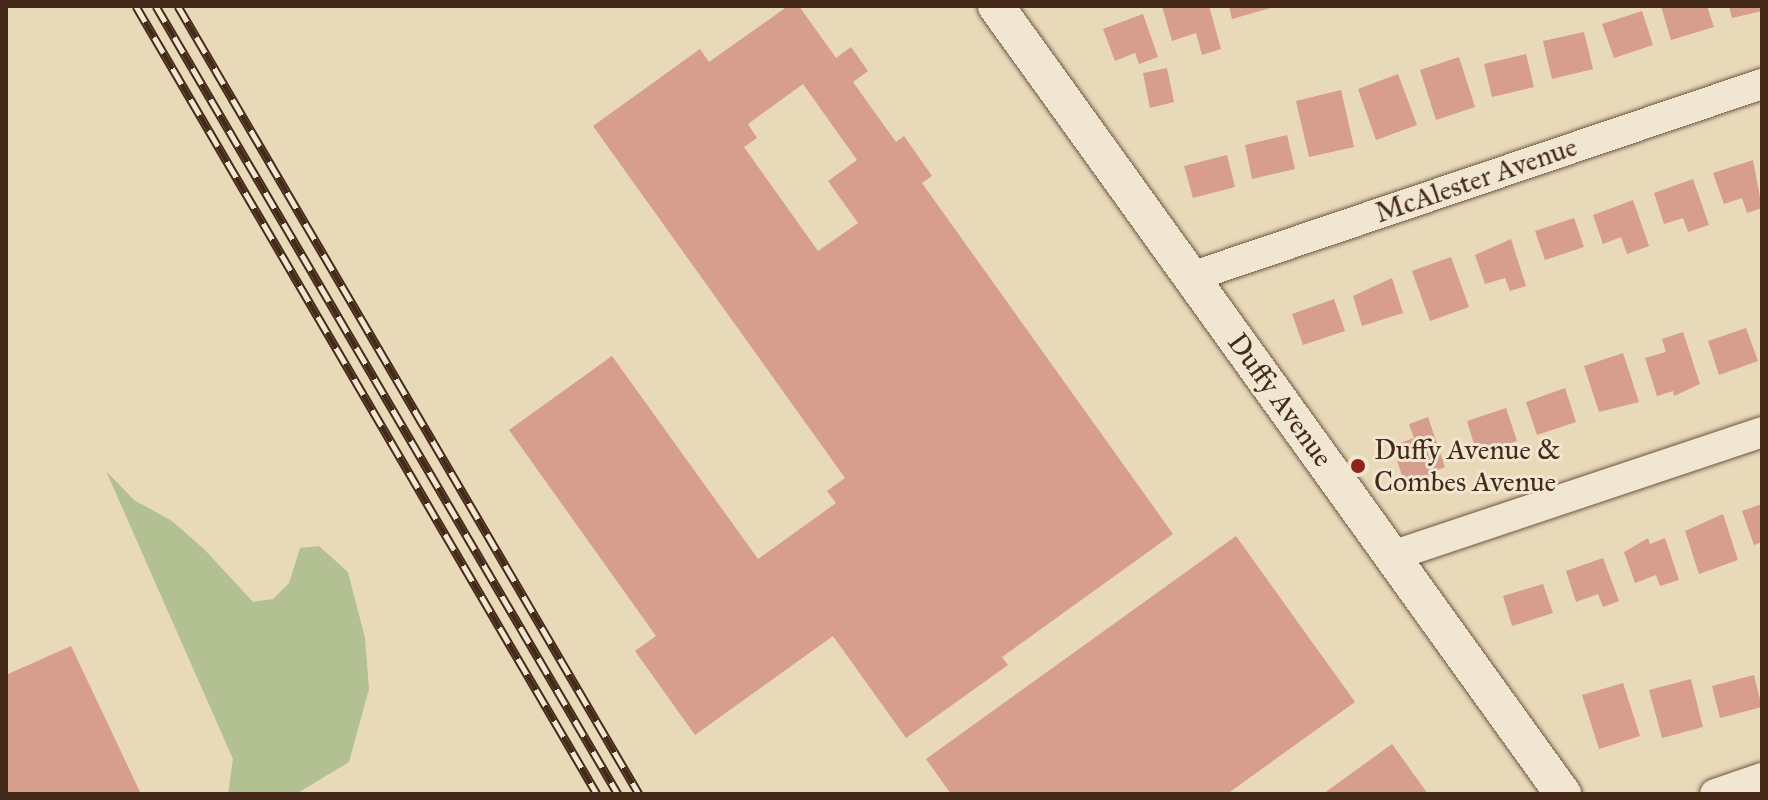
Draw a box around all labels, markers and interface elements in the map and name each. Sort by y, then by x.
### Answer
street label: McAlester Avenue [1371,130,1581,230]
street label: Duffy Avenue [1220,327,1340,473]
place label: Duffy Avenue & Combes Avenue [1374,433,1561,499]
marker: Duffy Avenue & Combes Avenue [1349,457,1367,475]

